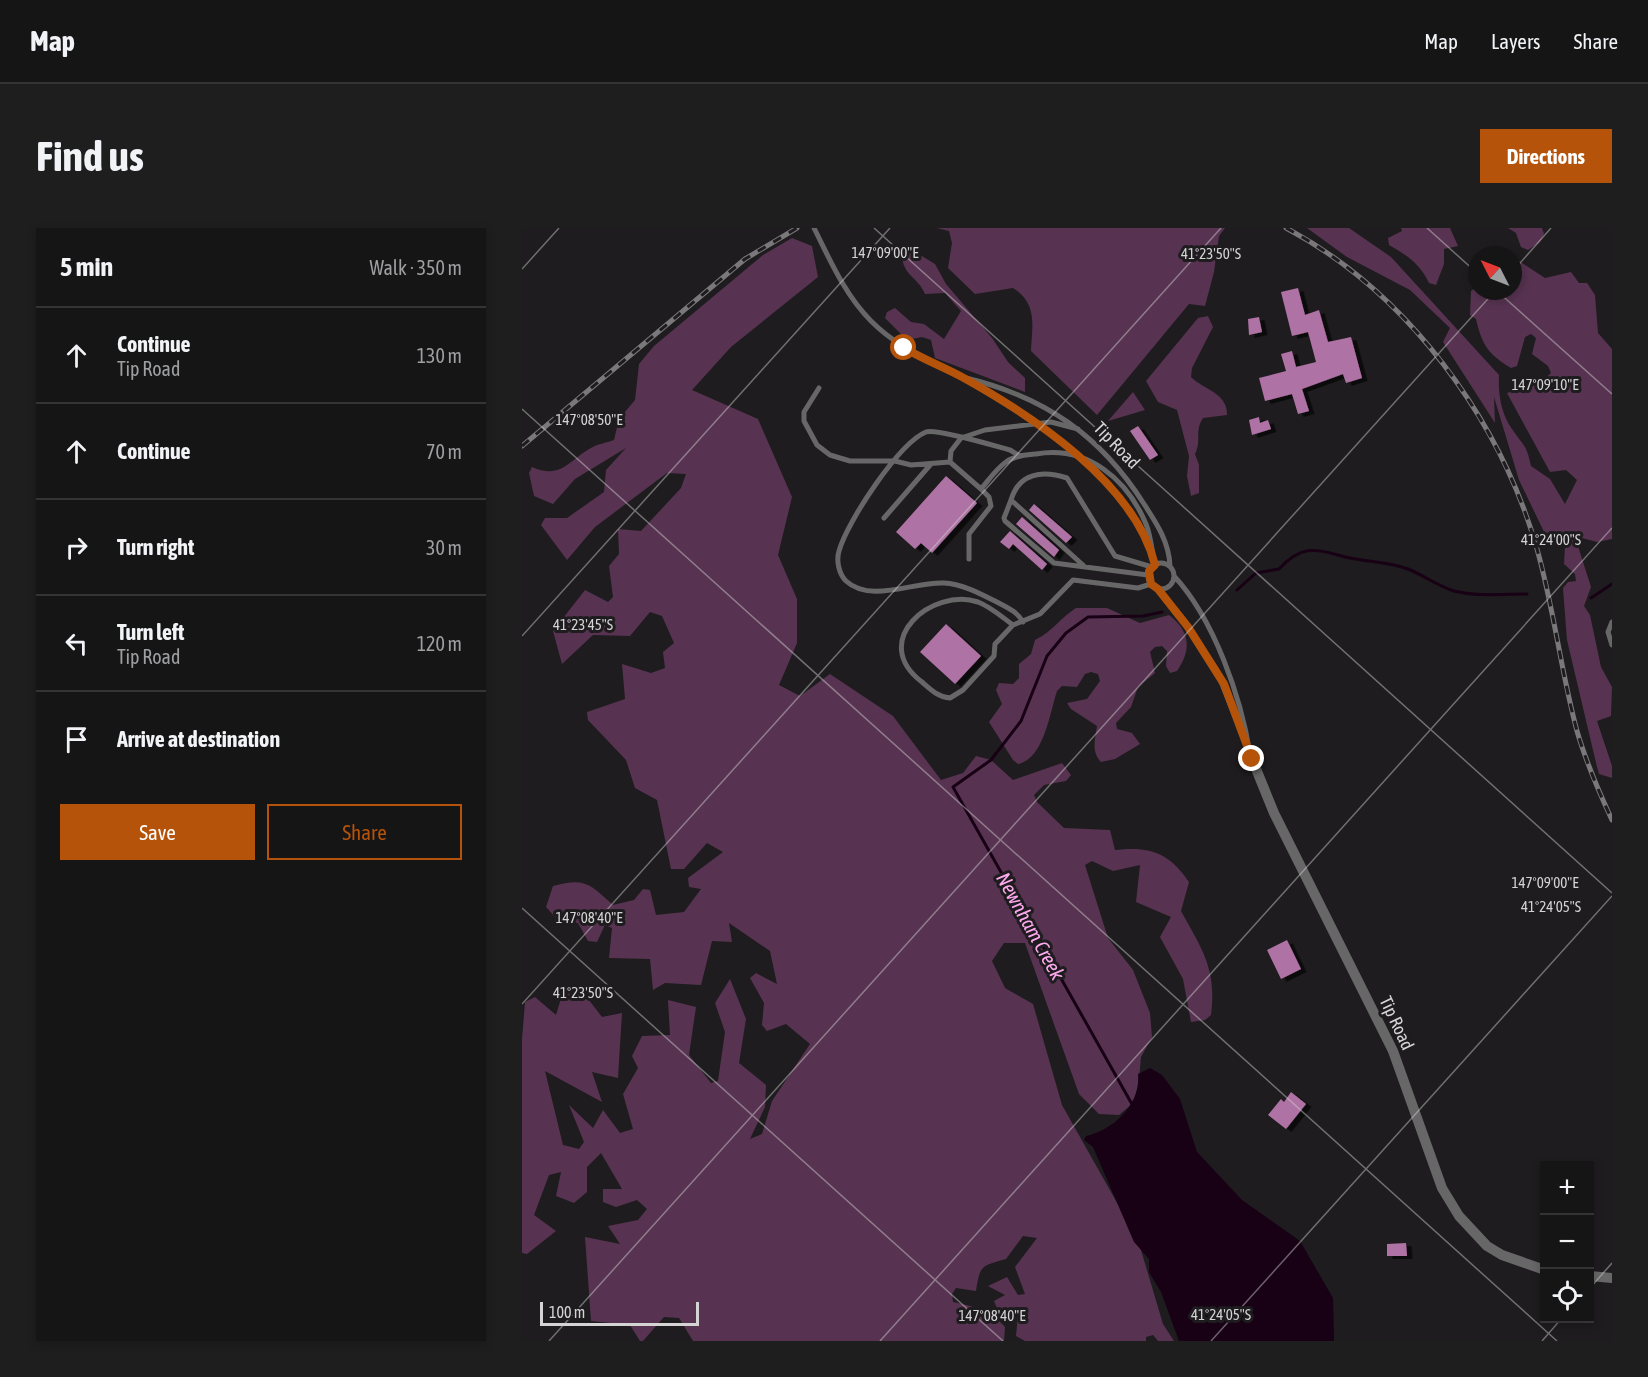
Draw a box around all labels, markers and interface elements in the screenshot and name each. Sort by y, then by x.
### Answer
text: Map [30,25,75,57]
text: Map [1424,29,1458,53]
text: Layers [1491,29,1541,53]
text: Share [1574,29,1618,53]
button: Directions [1480,129,1612,183]
text: Find us [36,132,144,180]
text: 147°09'00"E [851,244,919,261]
text: 41°23'50"S [1181,245,1241,262]
north arrow [1468,246,1522,300]
text: 5 min [60,252,113,282]
text: Walk · 350 m [370,256,462,279]
text: Continue [117,331,191,357]
route start [890,334,916,360]
icon: ahead [60,339,93,372]
text: 130 m [417,344,462,367]
text: Tip Road [117,357,180,380]
text: 147°09'10"E [1511,376,1579,393]
text: 147°08'50"E [555,411,623,428]
street label: Tip Road [1090,417,1144,473]
icon: ahead [60,435,93,468]
text: Continue [117,438,191,464]
text: 70 m [426,440,462,463]
icon: right [60,531,93,564]
text: 41°24'00"S [1521,531,1581,548]
text: Turn right [117,534,194,560]
text: 30 m [426,536,462,559]
text: 41°23'45"S [553,616,613,633]
text: Turn left [117,619,184,645]
icon: left [60,627,93,660]
text: 120 m [417,632,462,655]
text: Tip Road [117,645,180,668]
icon: arrive [60,723,93,756]
text: Arrive at destination [117,726,280,752]
route end [1238,745,1264,771]
button: Save [60,804,255,860]
button: Share [267,804,462,860]
water label: Newnham Creek [992,868,1070,984]
text: 147°09'00"E [1511,874,1579,891]
text: 41°24'05"S [1521,898,1581,915]
text: 147°08'40"E [555,909,623,926]
text: 41°23'50"S [553,984,613,1001]
street label: Tip Road [1375,993,1419,1053]
map controls [1540,1161,1594,1323]
button: + [1540,1161,1594,1215]
button: − [1540,1215,1594,1269]
button: locate [1540,1269,1594,1323]
scale bar [540,1299,699,1326]
text: 100 m [549,1303,585,1321]
text: 41°24'05"S [1191,1306,1251,1323]
text: 147°08'40"E [958,1307,1026,1324]

